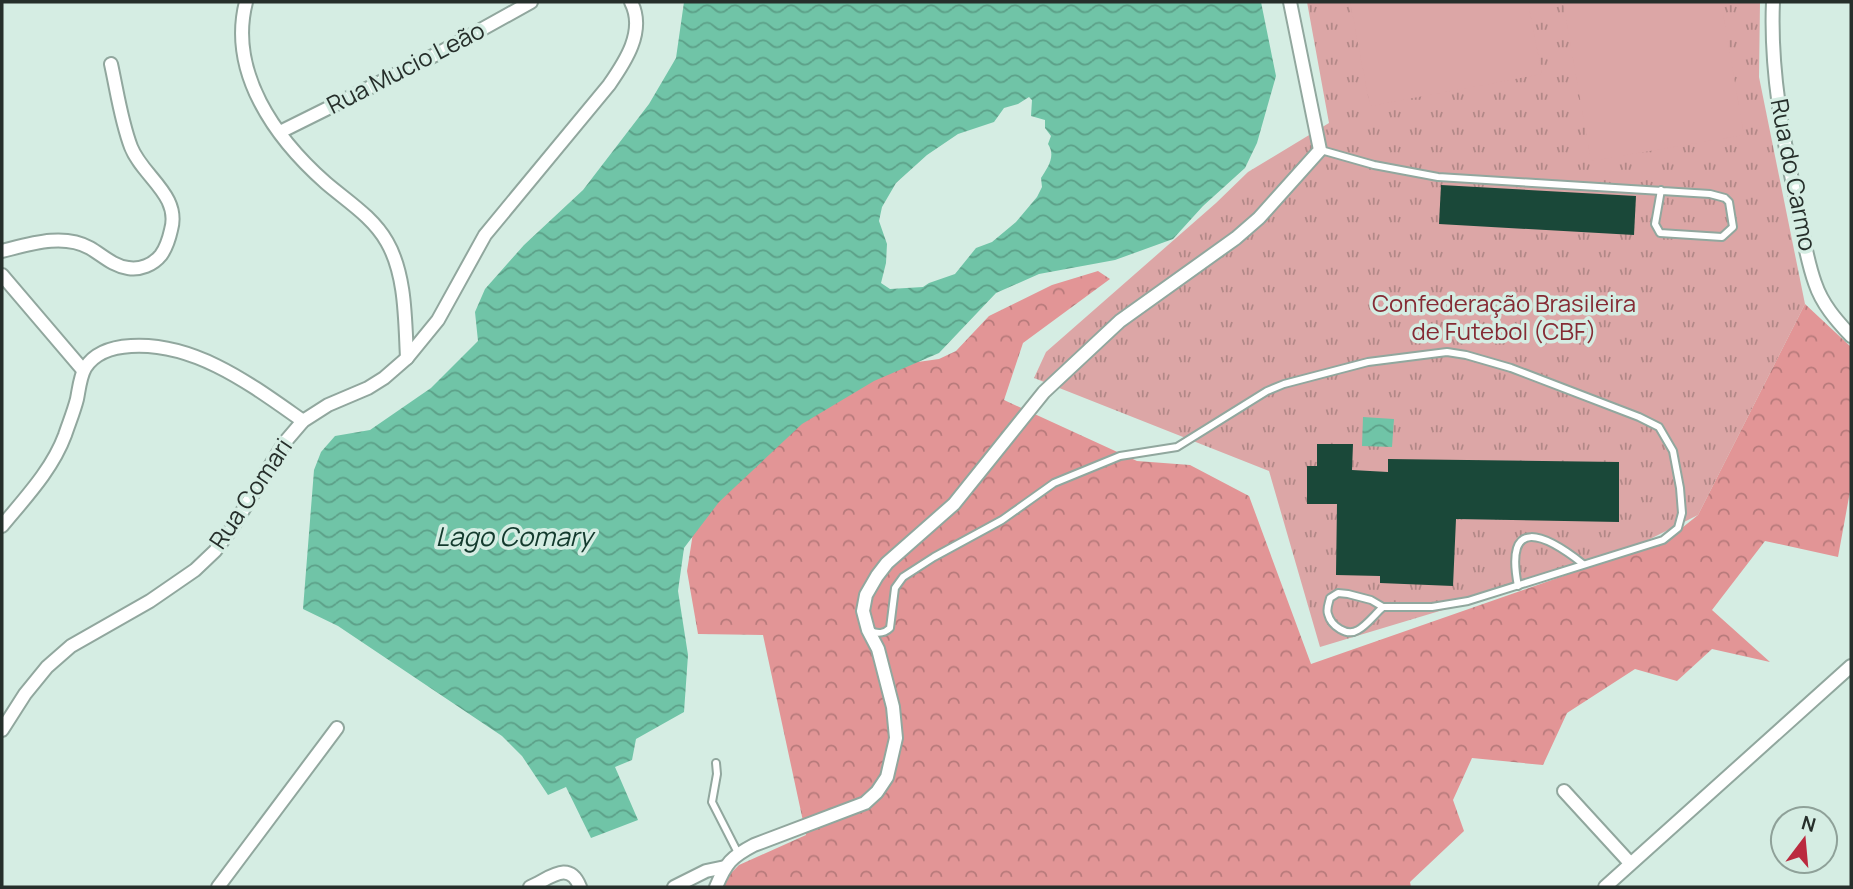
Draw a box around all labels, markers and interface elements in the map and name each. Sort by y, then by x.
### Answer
street label: Rua Mucio Leão [321,13,490,121]
street label: Rua do Carmo [1764,96,1825,254]
park label: Confederação Brasileira de Futebol (CBF) [1372,286,1636,347]
street label: Rua Comari [201,431,299,555]
water label: Lago Comary [435,518,596,554]
north arrow [1769,805,1839,875]
text: N [1799,809,1819,838]

